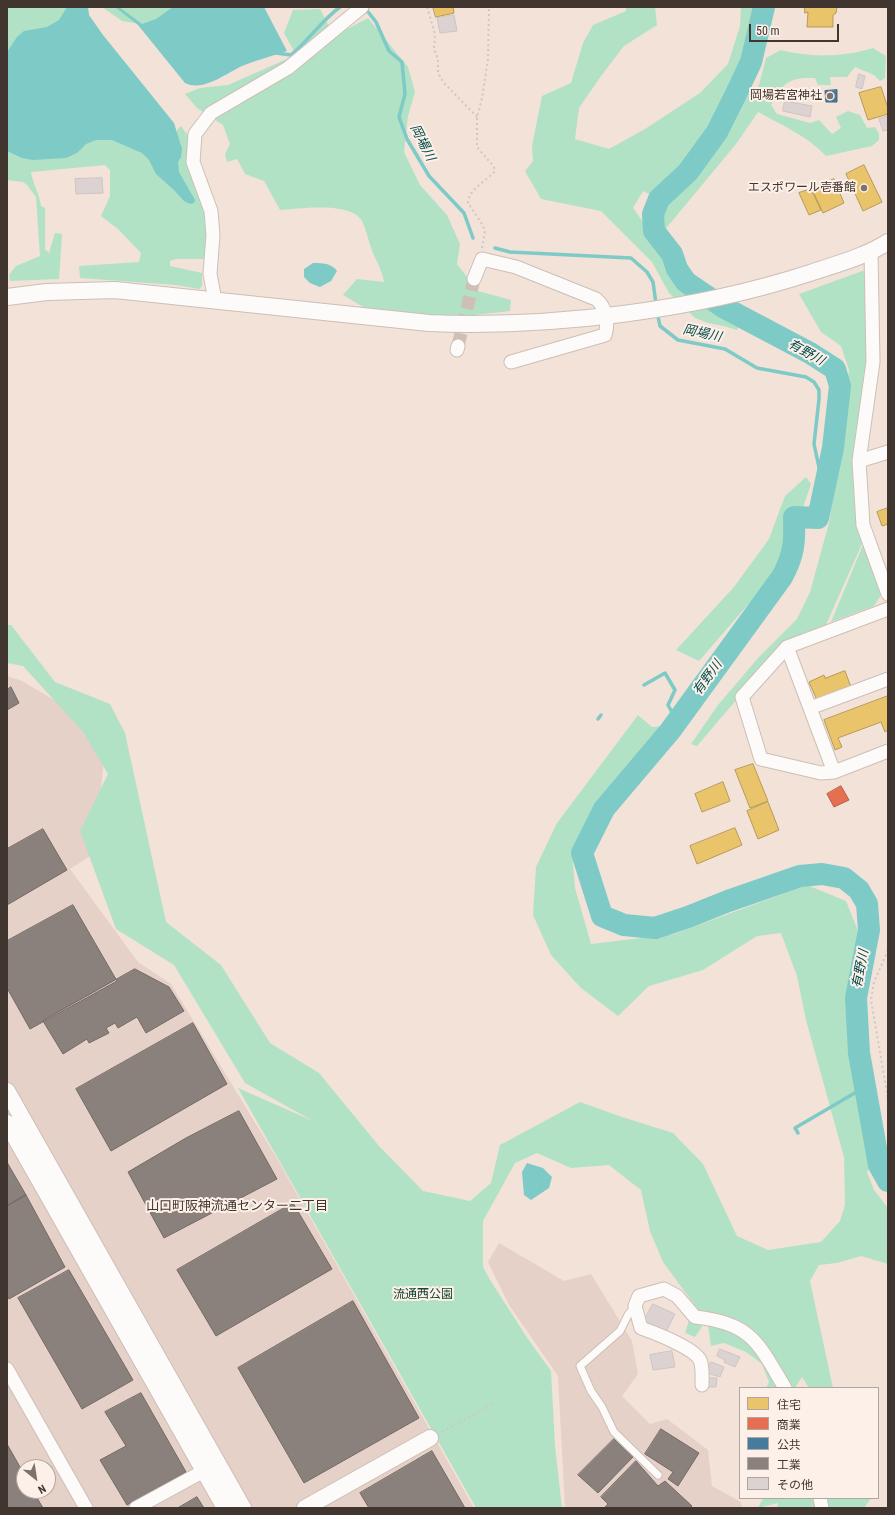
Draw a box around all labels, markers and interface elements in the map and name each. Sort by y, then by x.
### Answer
scale bar [751,16,841,42]
text: 50 m [756,24,780,38]
place label: 岡場若宮神社 [750,89,822,103]
marker: 岡場若宮神社 [825,91,835,101]
water label: 岡場川 [406,122,438,164]
place label: エスポワール壱番館 [748,181,856,195]
marker: エスポワール壱番館 [859,183,869,193]
water label: 岡場川 [681,322,723,346]
water label: 有野川 [785,337,827,369]
water label: 有野川 [690,658,726,698]
water label: 有野川 [850,948,872,990]
district label: 山口町阪神流通センター二丁目 [146,1199,328,1215]
park label: 流通西公園 [393,1288,453,1302]
legend [739,1387,879,1499]
text: 住宅 [777,1398,801,1412]
text: 商業 [777,1418,801,1432]
text: 公共 [777,1438,801,1452]
text: 工業 [777,1458,801,1472]
north arrow [16,1459,56,1499]
text: その他 [777,1478,813,1492]
text: N [36,1482,48,1496]

